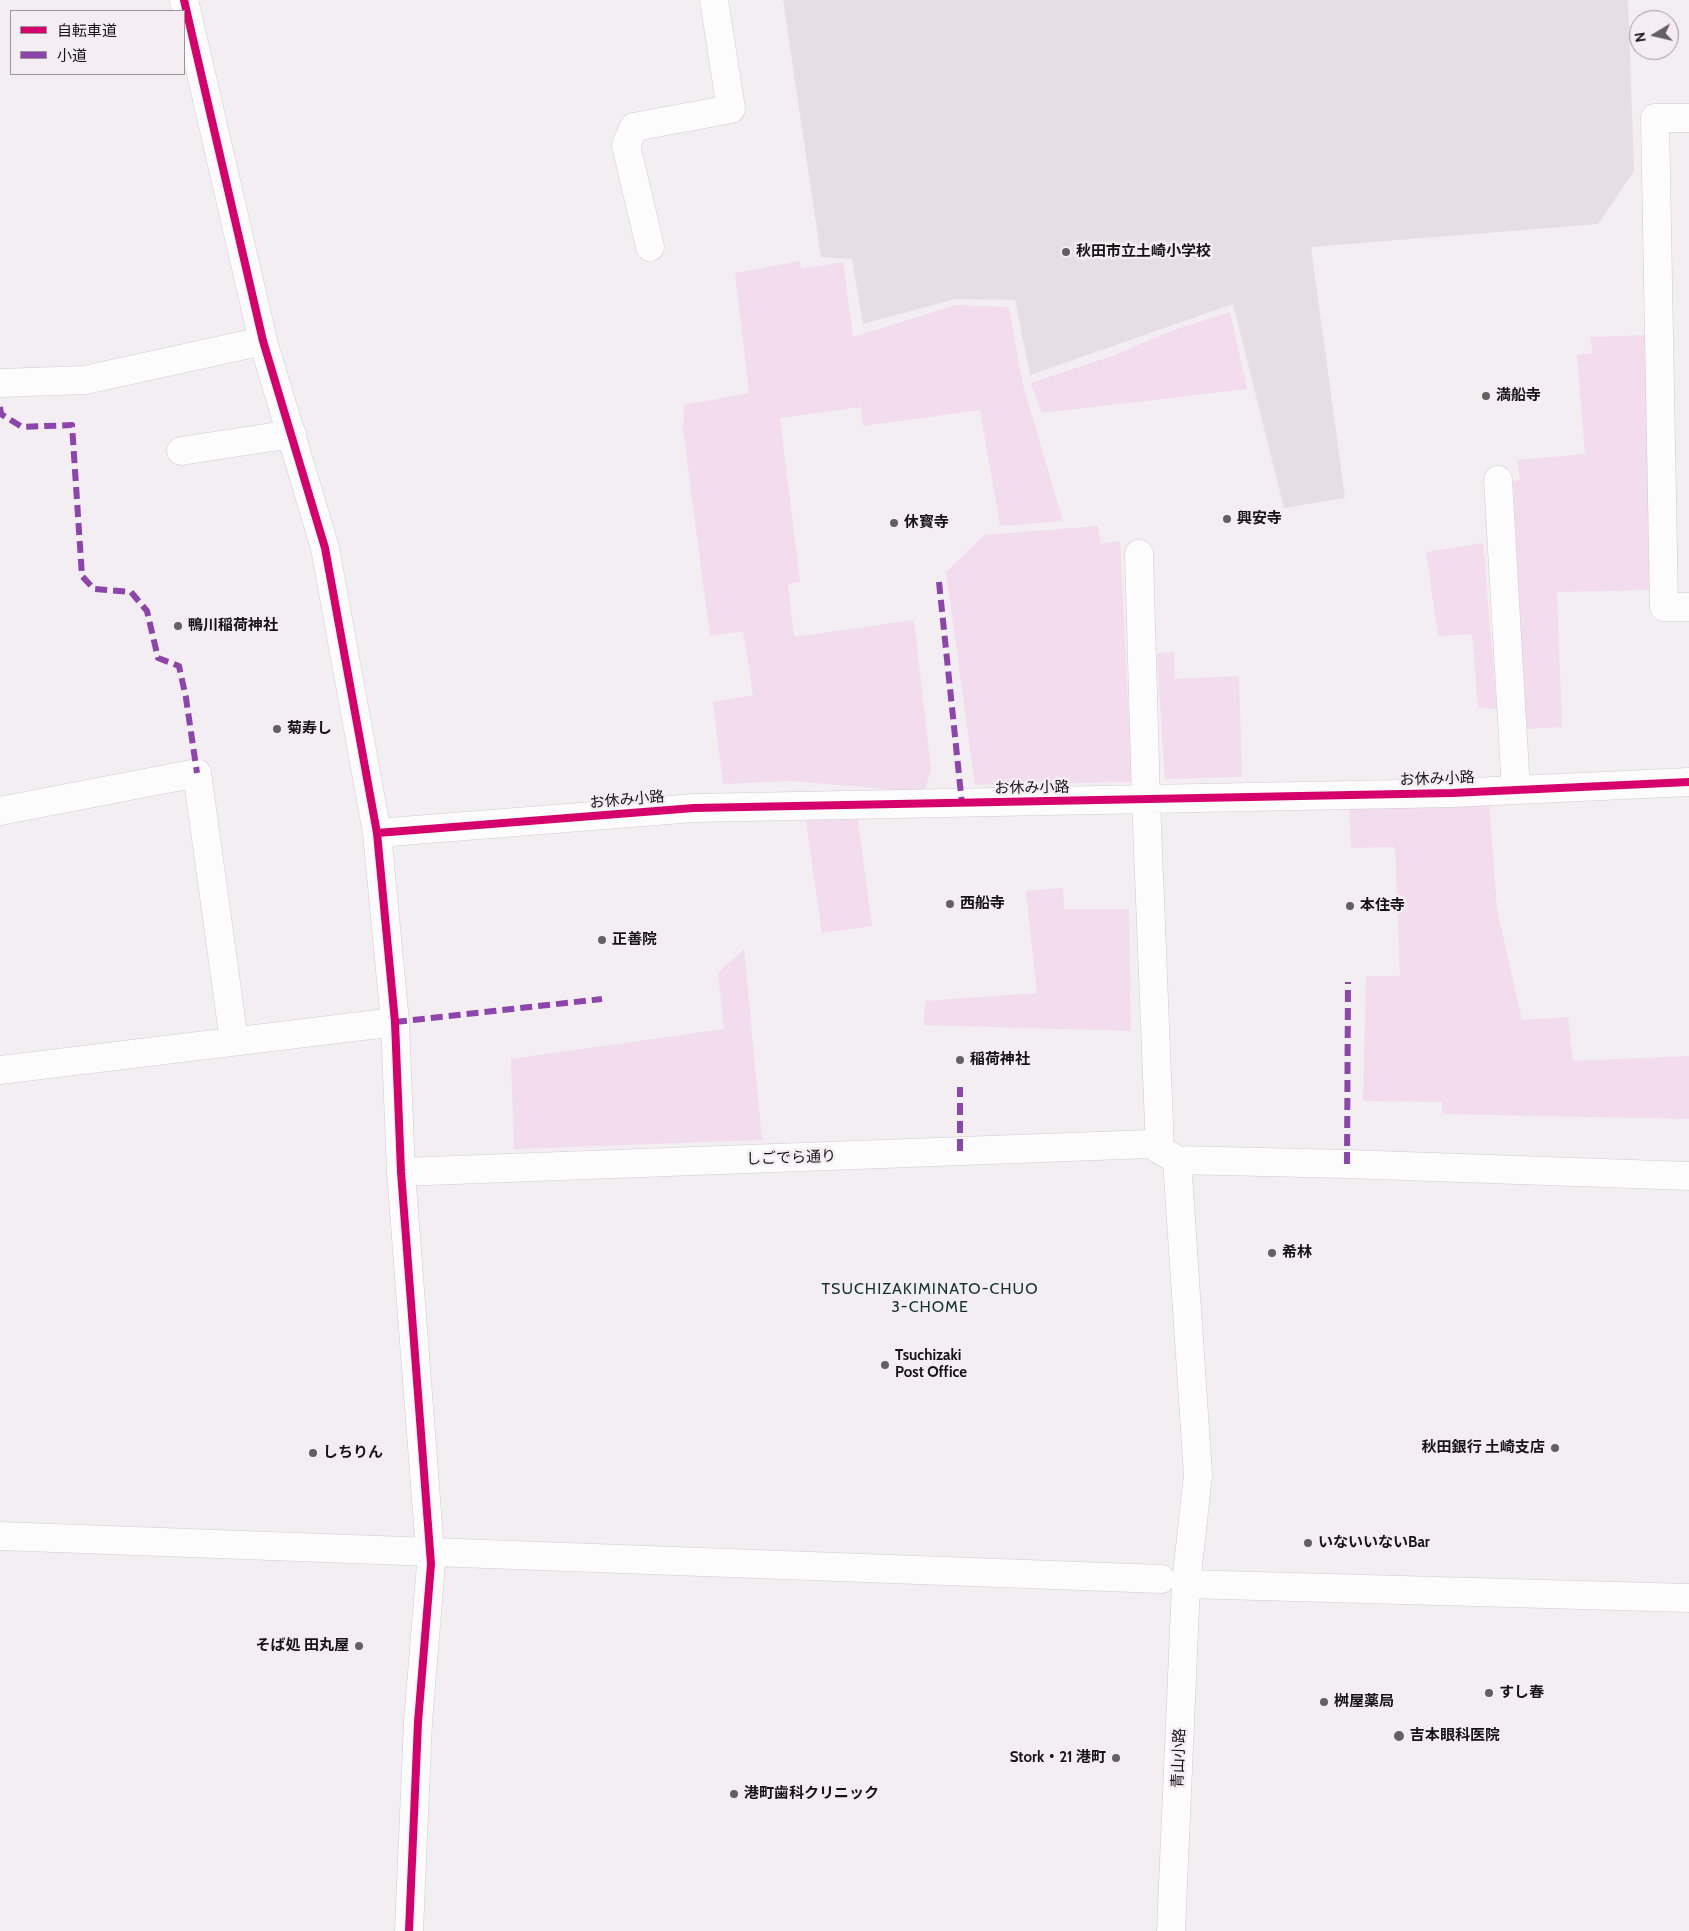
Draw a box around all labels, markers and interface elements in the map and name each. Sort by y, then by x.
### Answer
legend [10,10,185,75]
north arrow [1629,10,1679,60]
text: 自転車道 [57,22,117,40]
text: N [1631,31,1650,43]
text: 小道 [57,47,87,65]
place label: 秋田市立土崎小学校 [1076,243,1211,261]
marker: 秋田市立土崎小学校 [1060,246,1072,258]
place label: 満船寺 [1496,387,1541,405]
marker: 満船寺 [1480,390,1492,402]
place label: 興安寺 [1237,510,1282,528]
marker: 興安寺 [1221,513,1233,525]
place label: 休寳寺 [904,514,949,532]
marker: 休寳寺 [888,517,900,529]
place label: 鴨川稲荷神社 [188,617,278,635]
marker: 鴨川稲荷神社 [172,620,184,632]
place label: 菊寿し [287,720,332,738]
marker: 菊寿し [271,723,283,735]
street label: お休み小路 [1399,769,1475,789]
street label: お休み小路 [994,778,1070,798]
street label: お休み小路 [589,788,665,812]
place label: 西船寺 [960,895,1005,913]
place label: 本住寺 [1360,897,1405,915]
marker: 西船寺 [944,898,956,910]
marker: 本住寺 [1344,900,1356,912]
place label: 正善院 [612,931,657,949]
marker: 正善院 [596,934,608,946]
place label: 稲荷神社 [970,1051,1030,1069]
marker: 稲荷神社 [954,1054,966,1066]
street label: しごでら通り [746,1147,836,1169]
place label: 希林 [1282,1244,1312,1262]
marker: 希林 [1266,1247,1278,1259]
district label: TSUCHIZAKIMINATO-CHUO 3-CHOME [819,1279,1041,1317]
place label: Tsuchizaki Post Office [895,1347,967,1382]
marker: Tsuchizaki Post Office [879,1359,891,1371]
place label: 秋田銀行 土崎支店 [1422,1439,1545,1457]
marker: 秋田銀行 土崎支店 [1549,1442,1561,1454]
place label: しちりん [323,1444,383,1462]
marker: しちりん [307,1447,319,1459]
place label: いないいないBar [1318,1534,1430,1552]
marker: いないいないBar [1302,1537,1314,1549]
place label: そば処 田丸屋 [256,1637,349,1655]
marker: そば処 田丸屋 [353,1640,365,1652]
place label: すし春 [1499,1684,1544,1702]
marker: すし春 [1483,1687,1495,1699]
place label: 桝屋薬局 [1334,1693,1394,1711]
marker: 桝屋薬局 [1318,1696,1330,1708]
place label: 吉本眼科医院 [1410,1727,1500,1745]
street label: 青山小路 [1169,1728,1189,1788]
marker: 吉本眼科医院 [1392,1729,1406,1743]
place label: Stork・21 港町 [1010,1749,1106,1767]
marker: Stork・21 港町 [1110,1752,1122,1764]
place label: 港町歯科クリニック [744,1785,879,1803]
marker: 港町歯科クリニック [728,1788,740,1800]

